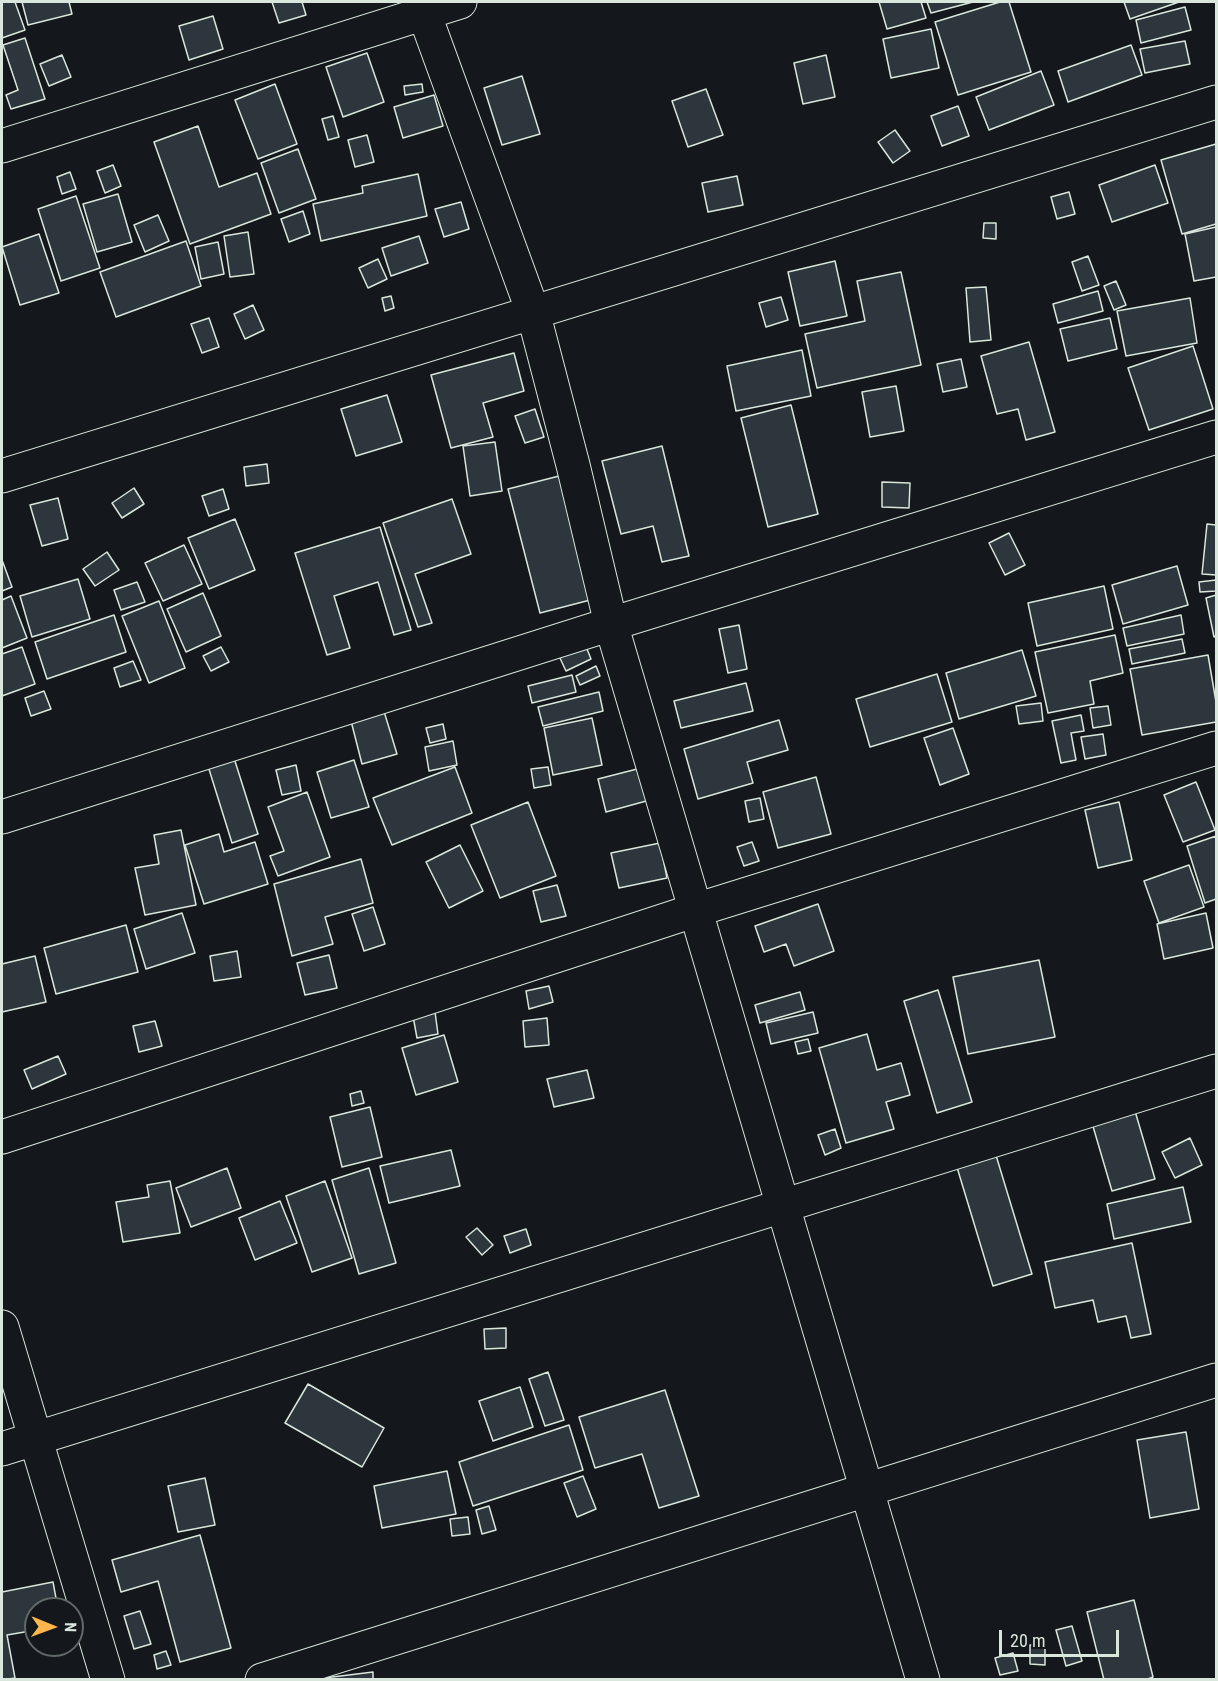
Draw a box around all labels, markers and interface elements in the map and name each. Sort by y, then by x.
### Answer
north arrow [24,1597,84,1657]
scale bar [1002,1618,1122,1656]
text: N [61,1622,80,1632]
text: 20 m [1010,1630,1045,1651]

